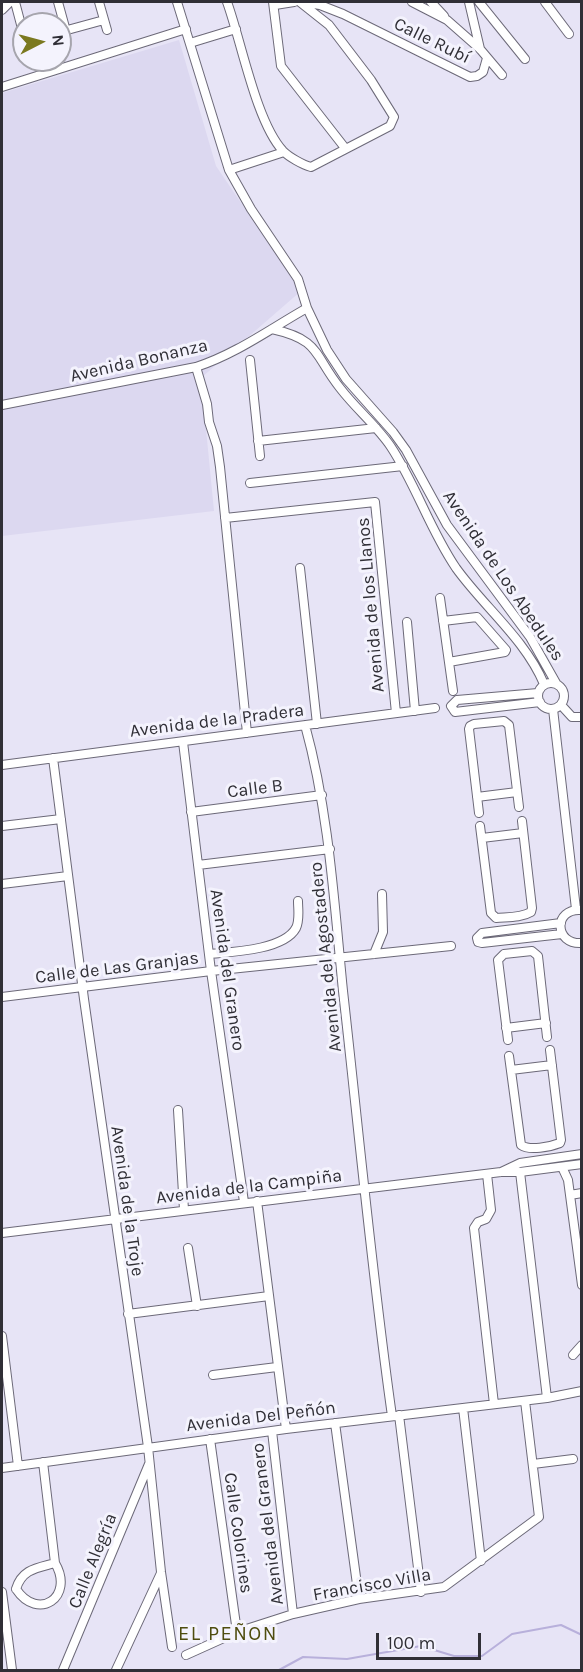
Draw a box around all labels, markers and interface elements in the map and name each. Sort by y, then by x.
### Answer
north arrow [12,12,72,72]
street label: Calle Rubí [390,13,474,69]
text: N [48,34,68,47]
street label: Avenida Bonanza [68,335,210,387]
street label: Avenida de Los Abedules [438,487,568,665]
street label: Avenida de los Llanos [353,517,389,693]
street label: Avenida de la Pradera [129,700,305,742]
street label: Calle B [226,775,284,803]
street label: Avenida del Agostadero [305,861,347,1053]
street label: Avenida del Granero [205,888,249,1052]
street label: Calle de Las Granjas [34,947,200,989]
street label: Avenida de la Troje [106,1124,148,1278]
street label: Avenida de la Campiña [155,1165,343,1209]
street label: Avenida Del Peñón [185,1397,337,1437]
street label: Avenida del Granero [247,1442,289,1606]
street label: Calle Colorines [219,1471,257,1595]
street label: Calle Alegría [64,1510,122,1612]
street label: Francisco Villa [311,1564,433,1606]
scale bar [379,1621,484,1659]
district label: EL PEÑON [178,1622,278,1646]
text: 100 m [387,1632,435,1654]

